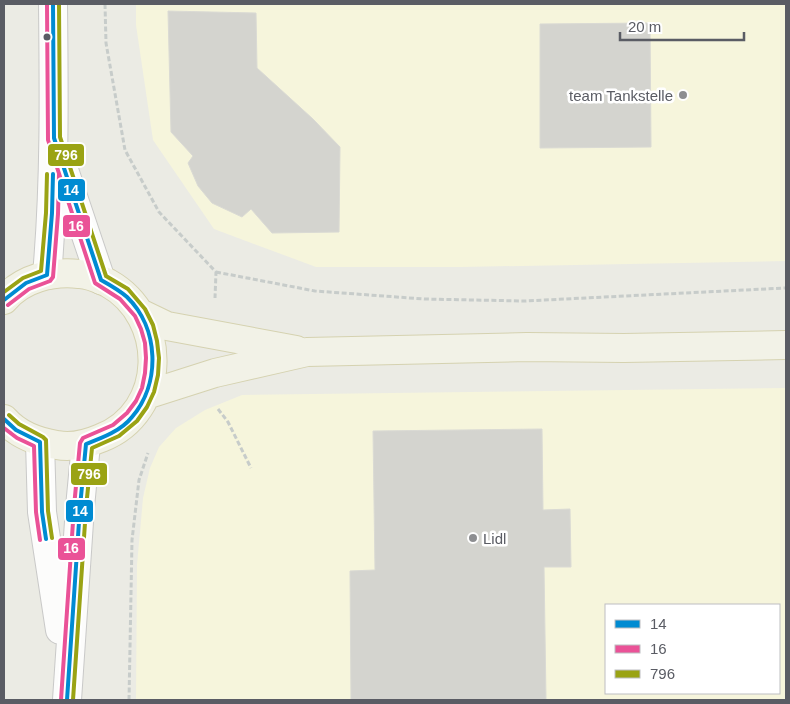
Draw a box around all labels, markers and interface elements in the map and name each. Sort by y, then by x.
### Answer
scale bar [620,10,744,42]
text: 20 m [628,18,661,35]
unlabelled marker [42,32,52,42]
place label: team Tankstelle [569,87,673,104]
marker: team Tankstelle [677,89,689,101]
line badge: 796 [47,143,85,167]
text: 796 [54,147,78,163]
line badge: 14 [57,178,86,202]
text: 14 [63,182,79,198]
line badge: 16 [62,214,91,238]
text: 16 [68,218,84,234]
line badge: 796 [70,462,108,486]
text: 796 [77,466,101,482]
line badge: 14 [65,499,94,523]
text: 14 [72,503,88,519]
place label: Lidl [483,530,506,547]
marker: Lidl [467,532,479,544]
line badge: 16 [57,537,86,561]
text: 16 [63,540,79,556]
legend [605,604,780,694]
text: 14 [650,615,667,632]
text: 16 [650,640,667,657]
text: 796 [650,665,675,682]

